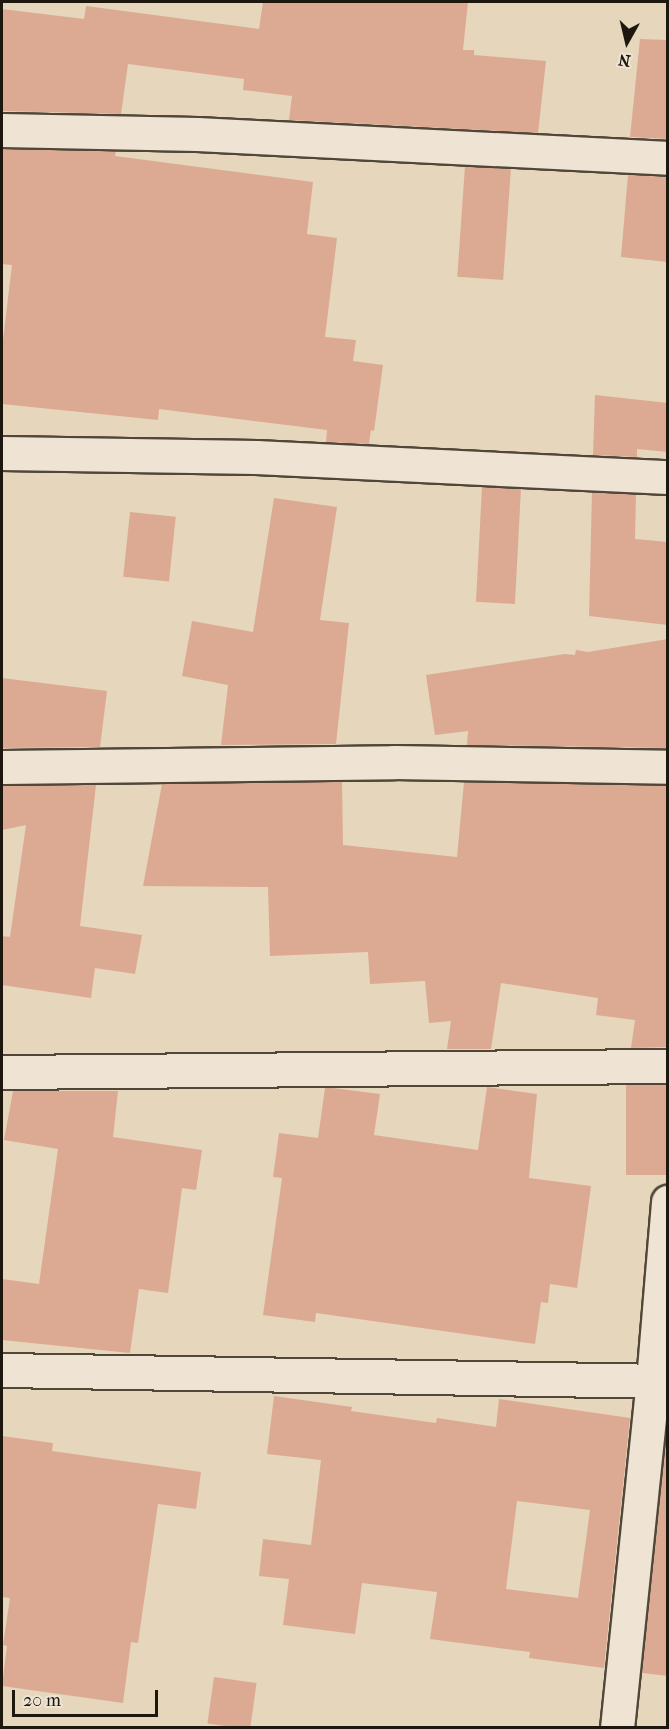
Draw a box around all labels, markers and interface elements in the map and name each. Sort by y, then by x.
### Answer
north arrow [597,12,657,72]
text: N [617,50,632,71]
scale bar [15,1678,160,1716]
text: 20 m [23,1690,61,1711]

